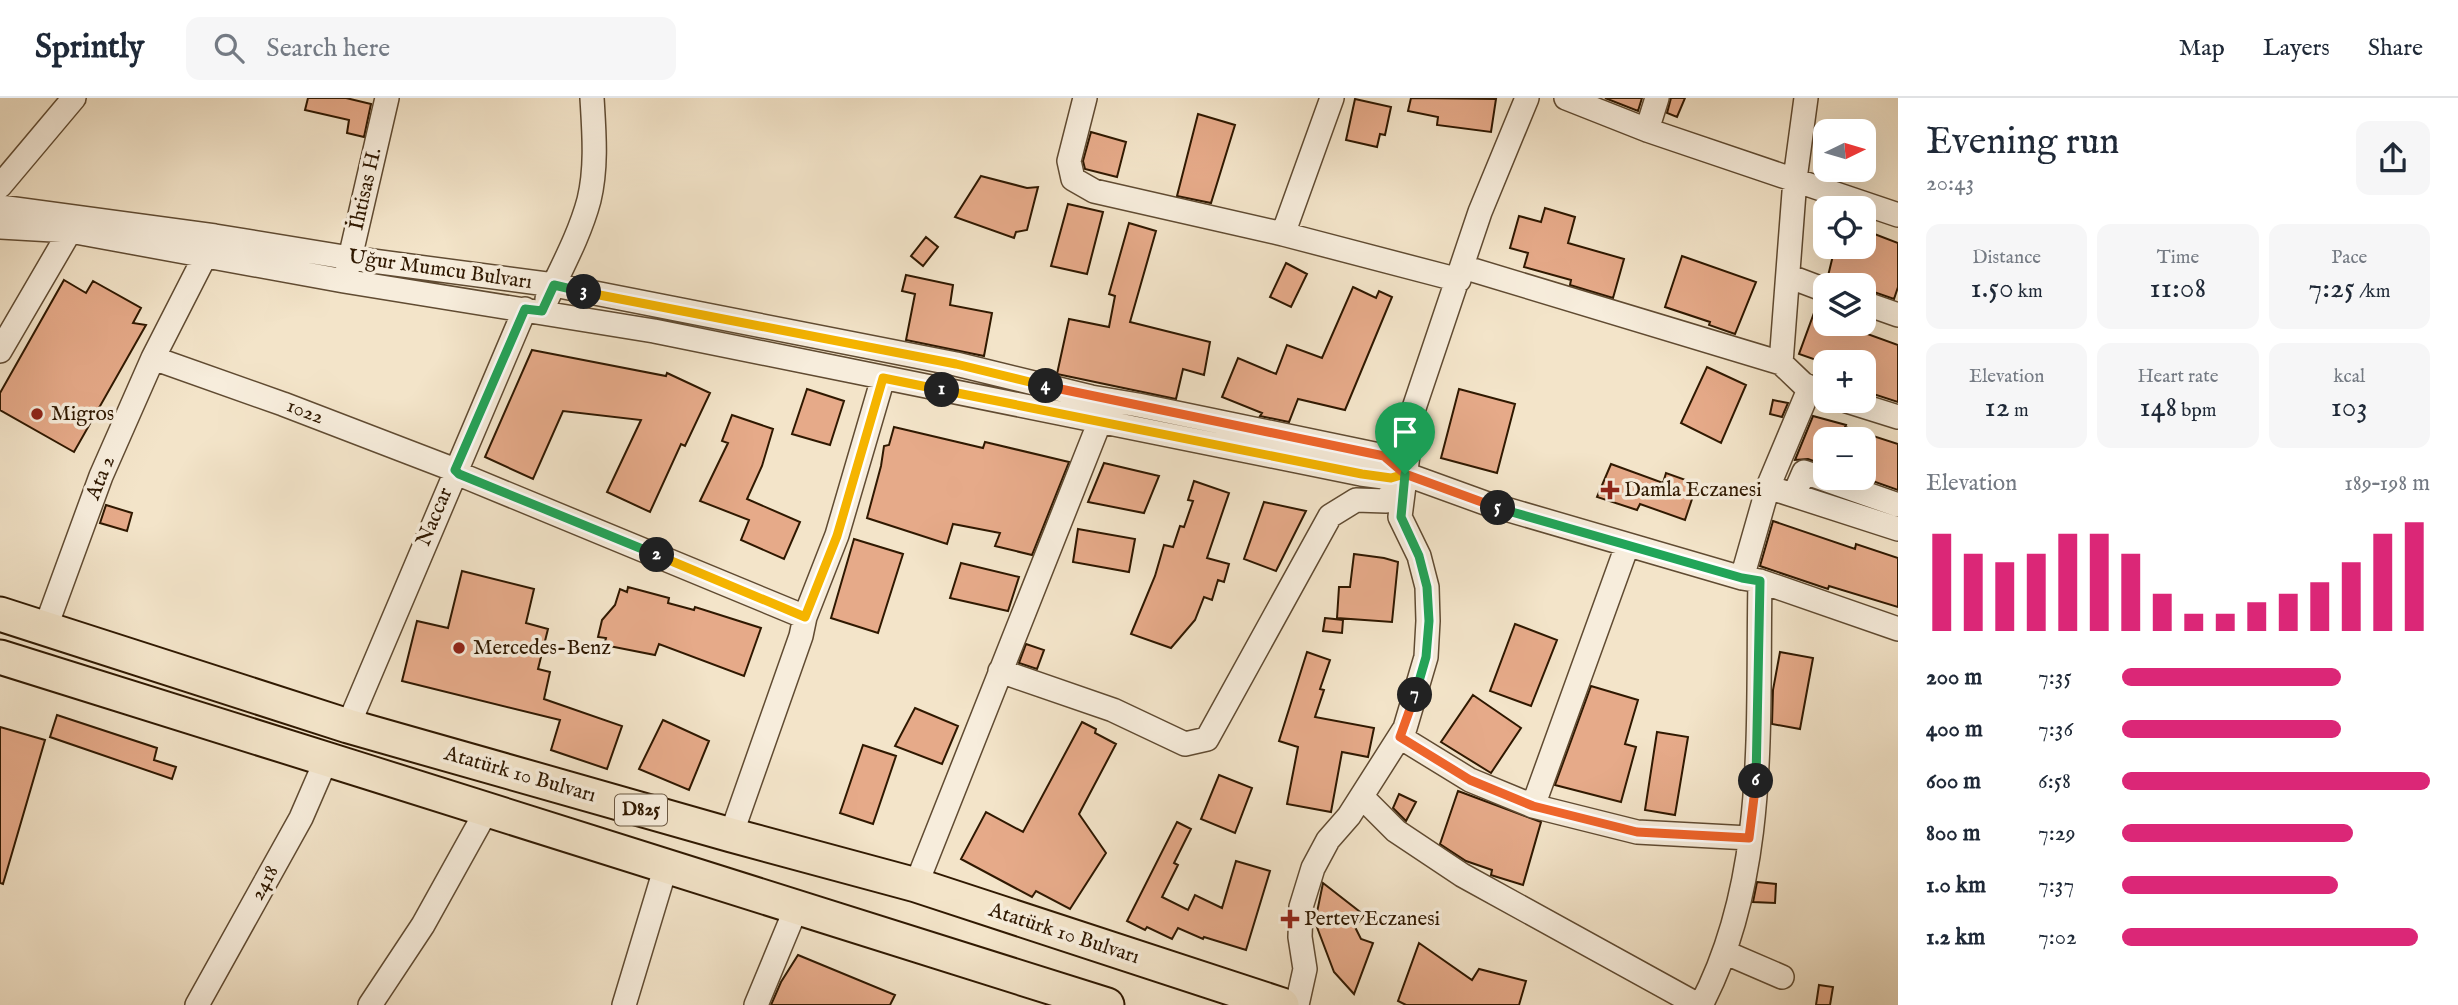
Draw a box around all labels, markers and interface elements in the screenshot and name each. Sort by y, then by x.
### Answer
search box [186,17,676,80]
text: Sprintly [35,27,144,69]
icon: search [210,29,248,67]
text: Search here [266,32,390,65]
text: Map [2179,33,2225,64]
text: Layers [2263,33,2330,64]
text: Share [2368,33,2423,64]
north arrow [1813,119,1876,182]
map controls [1813,119,1876,490]
text: Evening run [1926,119,2120,167]
button: share [2356,121,2430,195]
street label: İhtisas H. [343,145,389,233]
text: 20:43 [1926,169,1974,198]
button: locate [1813,196,1876,259]
street label: Uğur Mumcu Bulvarı [346,244,534,296]
text: Distance [1972,246,2041,270]
text: Time [2157,246,2199,270]
text: Pace [2331,246,2367,270]
text: 1.50 [1971,270,2014,308]
text: 11:08 [2150,270,2206,308]
text: 7:25 [2308,270,2355,308]
button: layers [1813,273,1876,336]
pin: 3 [566,274,602,310]
text: 3 [580,279,587,303]
text: km [2014,280,2043,304]
text: /km [2355,280,2390,304]
button: + [1813,350,1876,413]
text: Elevation [1969,365,2044,389]
text: Heart rate [2137,365,2219,389]
text: kcal [2333,365,2365,389]
pin: 4 [1028,368,1064,404]
pin: 1 [925,372,960,408]
text: 4 [1041,373,1050,397]
text: 1 [938,377,945,401]
text: 12 [1985,389,2010,427]
text: 148 [2140,389,2177,427]
text: 103 [2331,389,2368,427]
street label: 1022 [283,393,328,431]
text: m [2010,399,2029,423]
text: bpm [2177,399,2216,423]
place label: Migros [51,401,114,428]
pin [1375,402,1435,474]
marker: Migros [29,406,45,422]
icon: arrive [1386,413,1424,451]
button: − [1813,427,1876,490]
street label: Ata 2 [80,452,122,505]
text: Elevation [1926,469,2017,498]
text: 189–198 m [2344,469,2430,498]
place label: Damla Eczanesi [1624,477,1762,504]
marker: Damla Eczanesi [1602,482,1618,498]
street label: Naccar [411,483,460,551]
pin: 5 [1480,490,1516,526]
text: 5 [1494,495,1501,519]
pin: 2 [640,538,674,573]
text: 2 [652,542,661,566]
place label: Mercedes-Benz [473,635,611,662]
marker: Mercedes-Benz [451,640,467,656]
text: 200 m [1926,663,1982,692]
text: 7:35 [2038,663,2072,692]
pin: 7 [1398,678,1432,712]
text: 7 [1410,682,1419,706]
text: 400 m [1926,715,1983,744]
text: 7:36 [2038,715,2073,744]
street label: Atatürk 10 Bulvarı [440,740,599,810]
pin: 6 [1738,764,1774,798]
text: 600 m [1926,767,1981,796]
text: 6:58 [2038,767,2071,796]
text: 6 [1751,768,1760,792]
road number: D825 [615,794,667,825]
text: 800 m [1926,819,1980,848]
text: 7:29 [2038,819,2076,848]
street label: 2418 [244,861,286,905]
text: 1.0 km [1926,871,1986,900]
text: 7:37 [2038,871,2074,900]
street label: Atatürk 10 Bulvarı [984,897,1143,971]
place label: Pertev Eczanesi [1304,906,1440,933]
marker: Pertev Eczanesi [1282,911,1298,927]
text: 1.2 km [1926,923,1985,952]
text: 7:02 [2038,923,2077,952]

